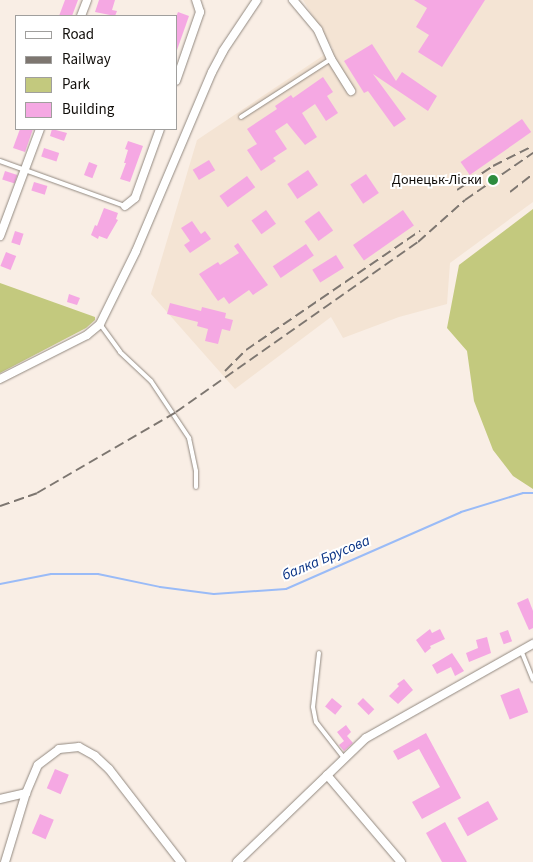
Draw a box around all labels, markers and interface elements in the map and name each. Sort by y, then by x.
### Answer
legend [15,15,178,130]
text: Road [62,24,94,45]
text: Railway [62,49,111,70]
text: Park [62,74,90,95]
text: Building [62,99,114,120]
place label: Донецьк-Ліски [392,172,482,188]
marker: Донецьк-Ліски [486,173,500,187]
water label: балка Брусова [279,531,373,585]

